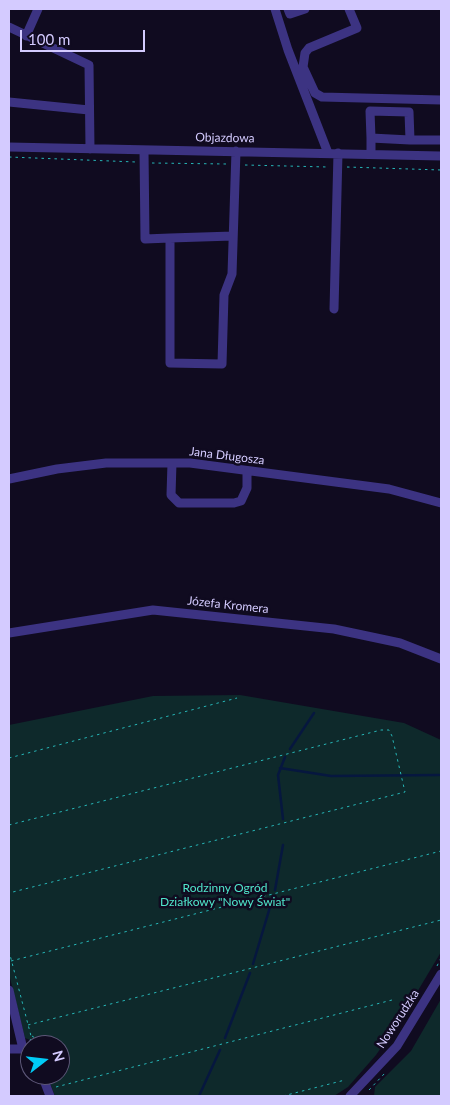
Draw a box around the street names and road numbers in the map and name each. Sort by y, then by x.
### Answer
street label: Objazdowa [195,130,255,146]
street label: Jana Długosza [189,444,265,468]
street label: Józefa Kromera [187,594,269,616]
street label: Noworudzka [374,987,422,1051]

